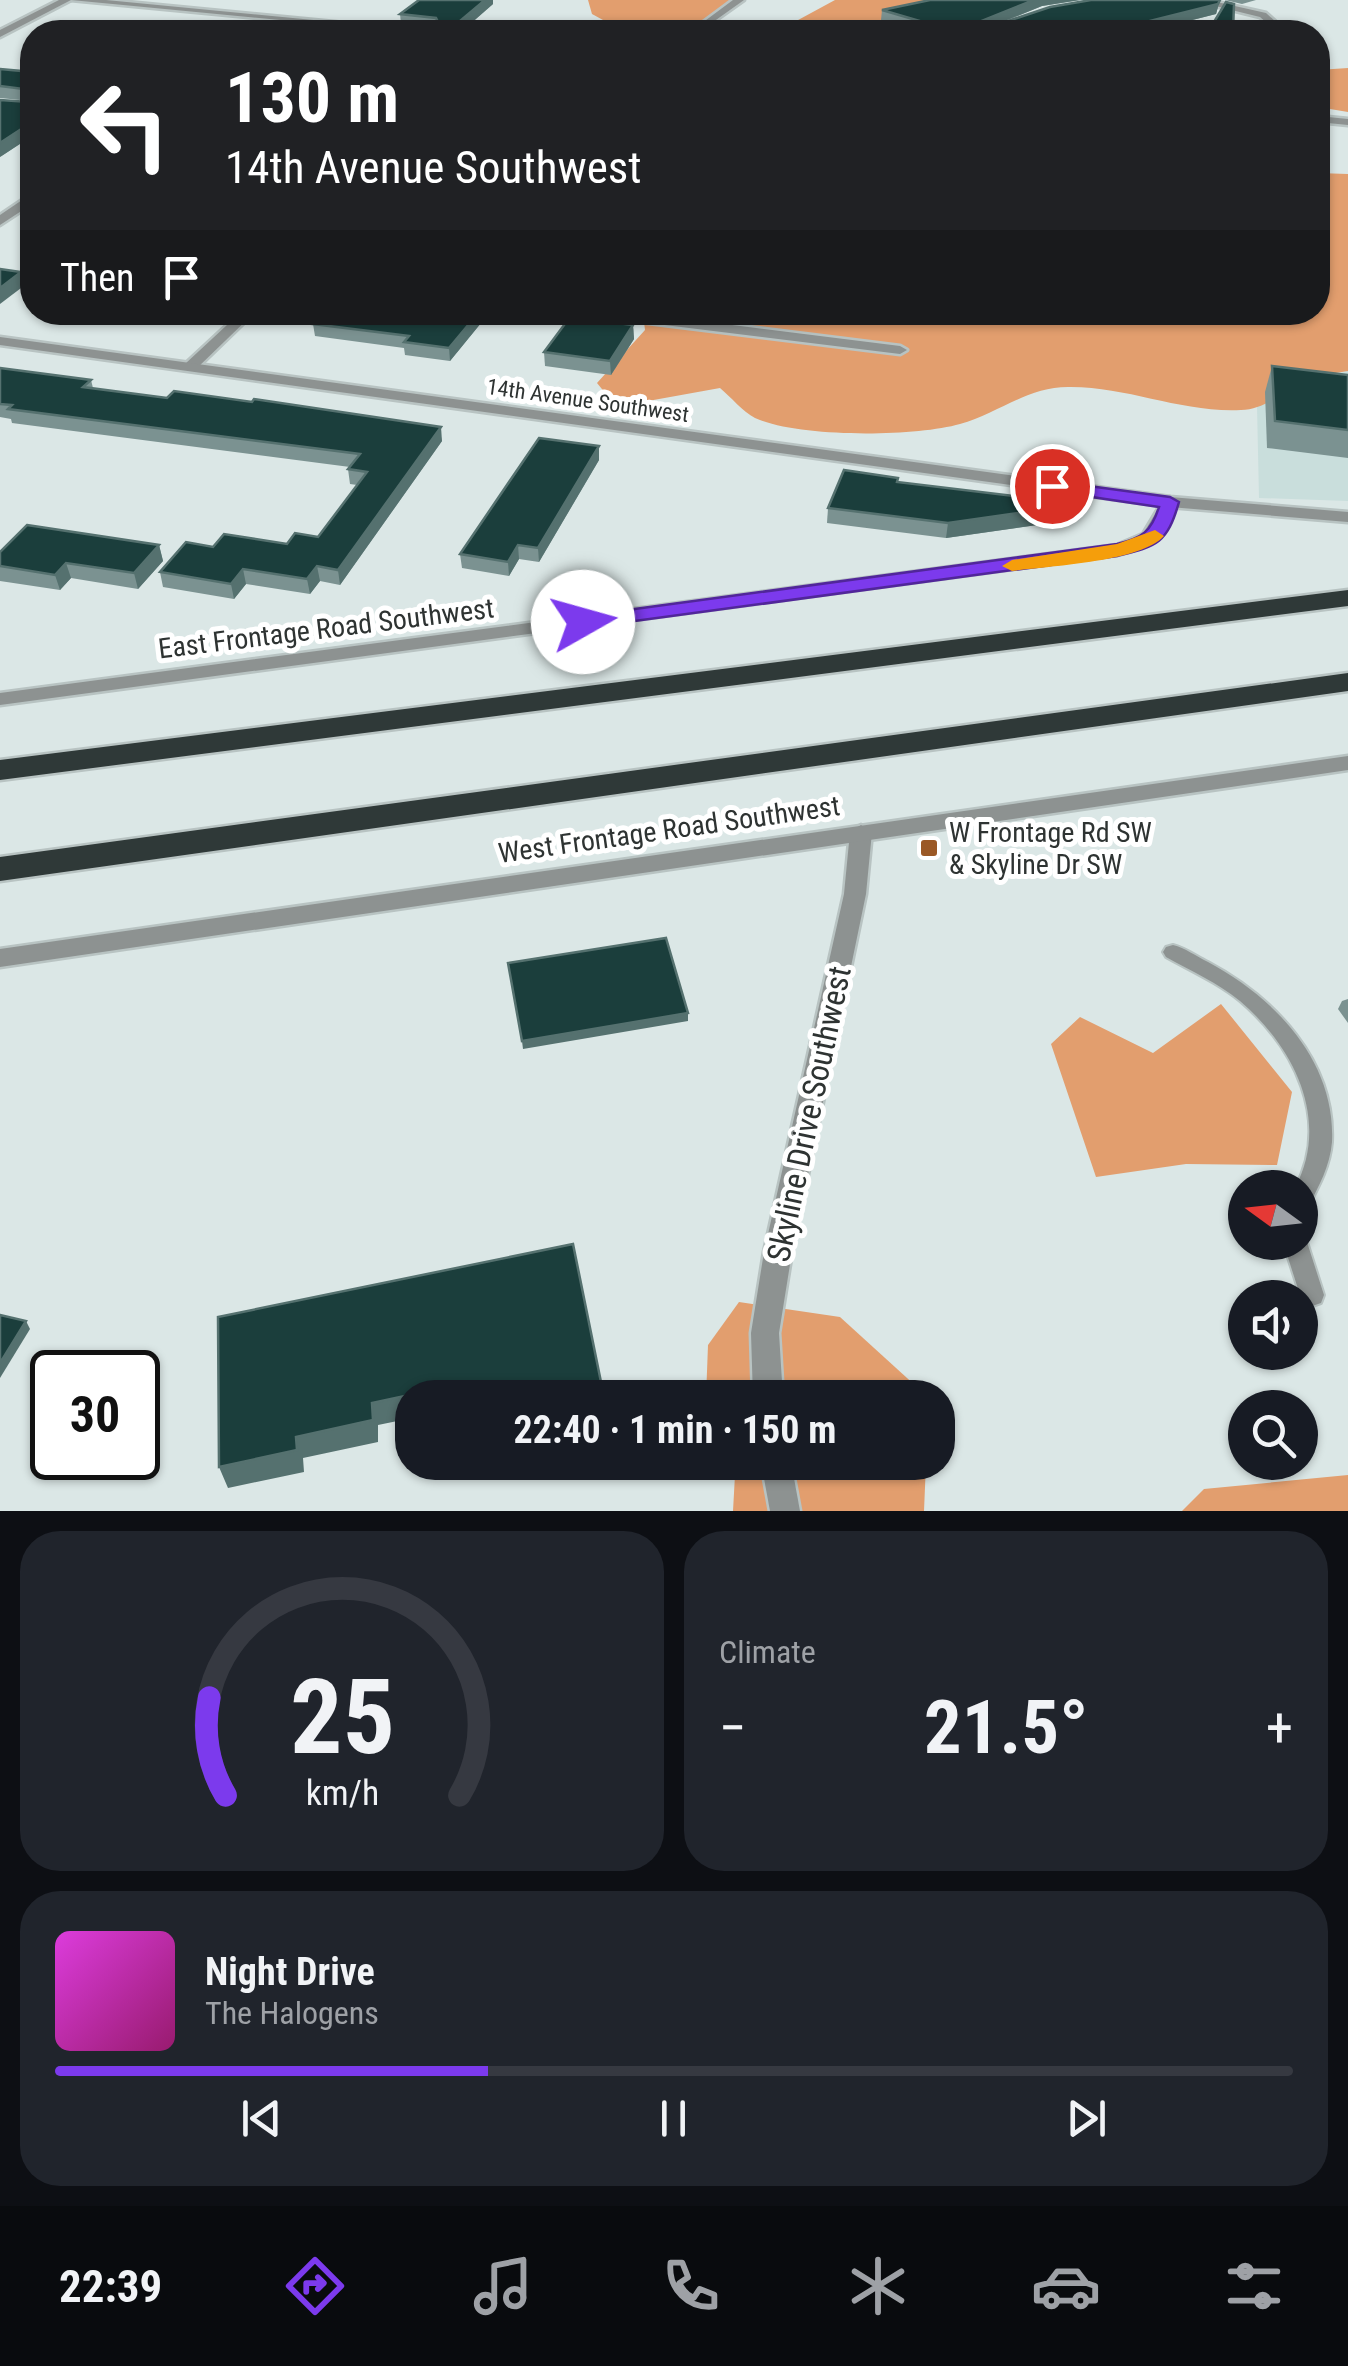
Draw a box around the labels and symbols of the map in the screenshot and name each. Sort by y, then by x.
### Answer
street label: 14th Avenue Southwest [485,374,691,427]
pin [1010,444,1095,529]
position arrow [531,570,635,674]
street label: East Frontage Road Southwest [156,592,496,665]
street label: West Frontage Road Southwest [496,789,842,870]
place label: W Frontage Rd SW & Skyline Dr SW [949,816,1152,881]
marker: W Frontage Rd SW & Skyline Dr SW [918,837,940,859]
street label: Skyline Drive Southwest [759,963,859,1265]
north arrow [1228,1170,1318,1260]
speed limit sign: 30 [30,1350,160,1480]

